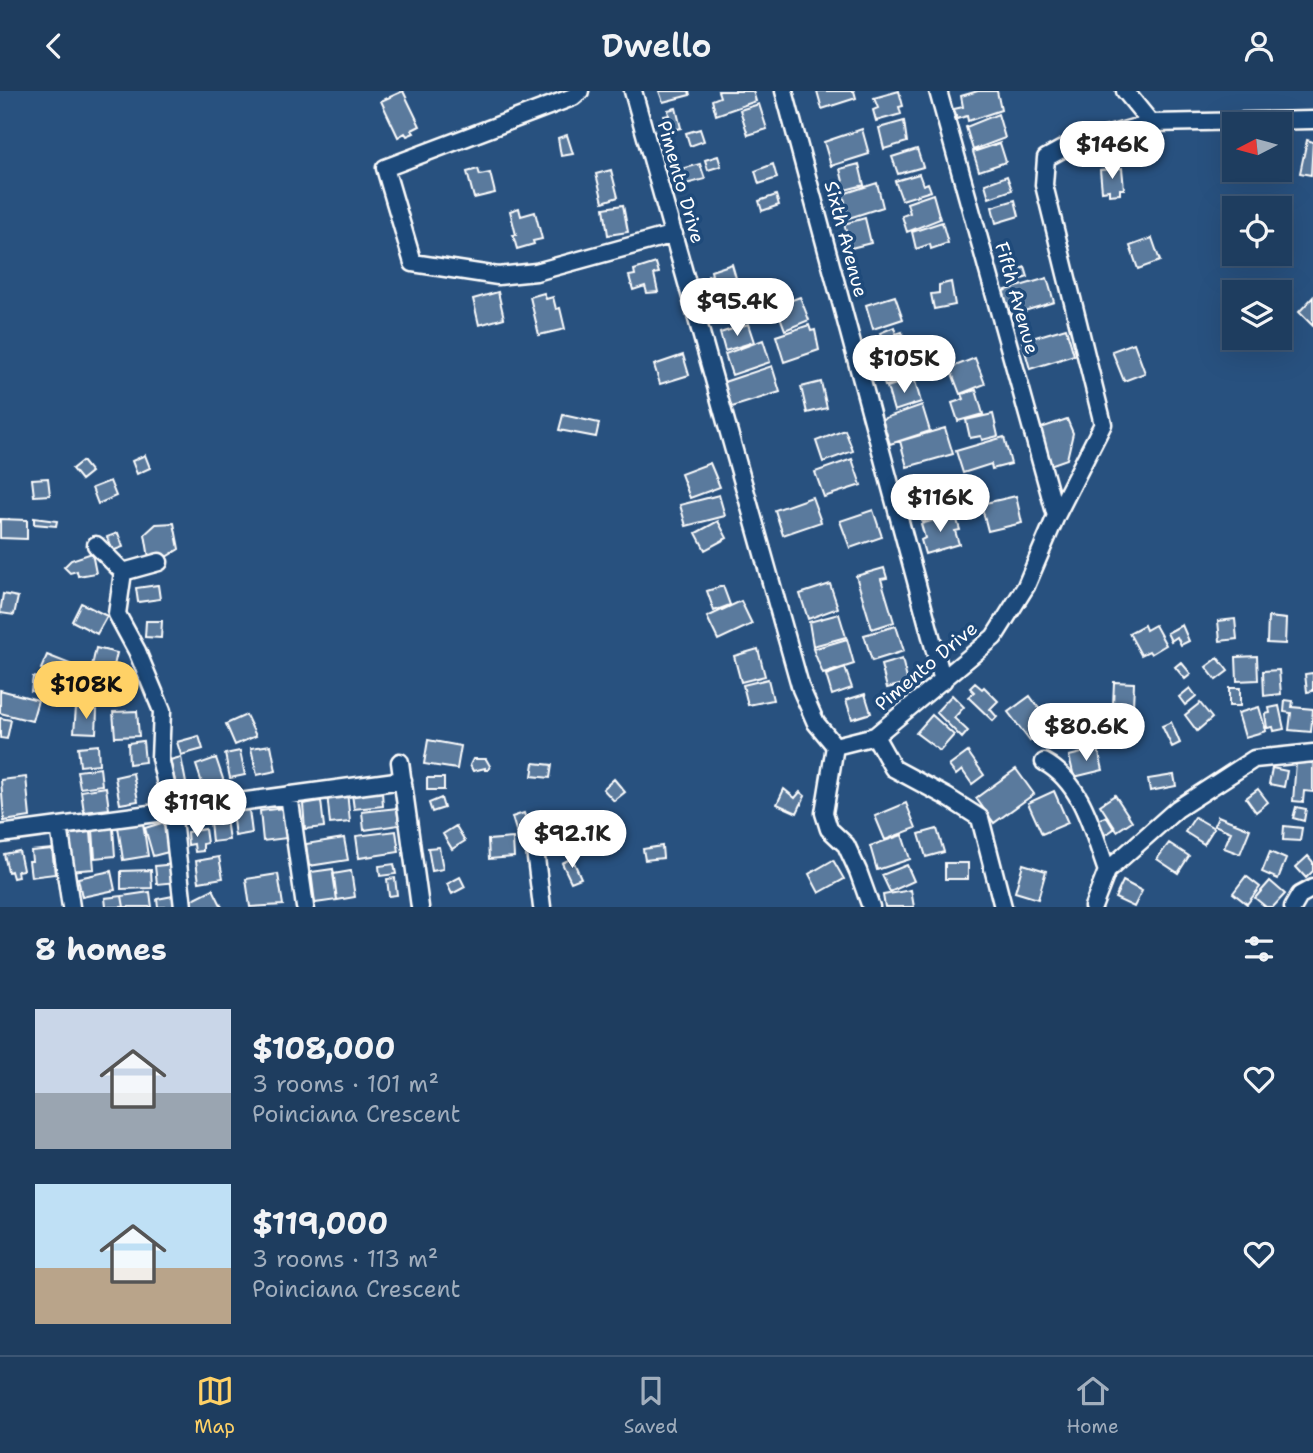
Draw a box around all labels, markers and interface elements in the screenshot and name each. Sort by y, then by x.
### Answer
text: Dwello [601,24,712,67]
icon: back [35,27,73,65]
icon: person [1240,27,1278,65]
north arrow [1222,112,1292,182]
map controls [1222,112,1292,350]
street label: Pimento Drive [652,118,710,246]
pin: $146K [1063,122,1161,181]
text: $146K [1076,129,1148,159]
street label: Sixth Avenue [818,178,874,300]
button: locate [1222,196,1292,266]
street label: Fifth Avenue [989,239,1045,357]
pin: $95.4K [680,279,794,338]
button: layers [1222,280,1292,350]
text: $95.4K [696,286,778,316]
pin: $105K [855,335,953,395]
text: $105K [869,343,939,373]
pin: $116K [891,475,989,534]
text: $116K [907,482,973,512]
street label: Pimento Drive [869,616,983,716]
pin: $108K [37,661,135,721]
text: $108K [50,669,122,699]
pin: $80.6K [1029,703,1143,763]
text: $80.6K [1044,711,1128,741]
pin: $119K [148,779,246,839]
text: $119K [164,787,230,817]
pin: $92.1K [515,811,629,870]
text: $92.1K [533,818,611,848]
text: 8 homes [35,929,167,970]
icon: filters [1240,930,1278,968]
text: $108,000 [252,1028,396,1069]
icon: home [91,1037,175,1121]
icon: heart [1240,1060,1278,1098]
text: 3 rooms · 101 m² [252,1069,439,1099]
text: Poinciana Crescent [252,1099,460,1129]
text: $119,000 [252,1203,388,1244]
icon: home [91,1212,175,1296]
icon: heart [1240,1235,1278,1273]
text: 3 rooms · 113 m² [252,1244,438,1274]
text: Poinciana Crescent [252,1274,460,1304]
tab: Map [194,1372,235,1439]
tab: Saved [624,1372,678,1439]
tab: Home [1066,1372,1119,1439]

